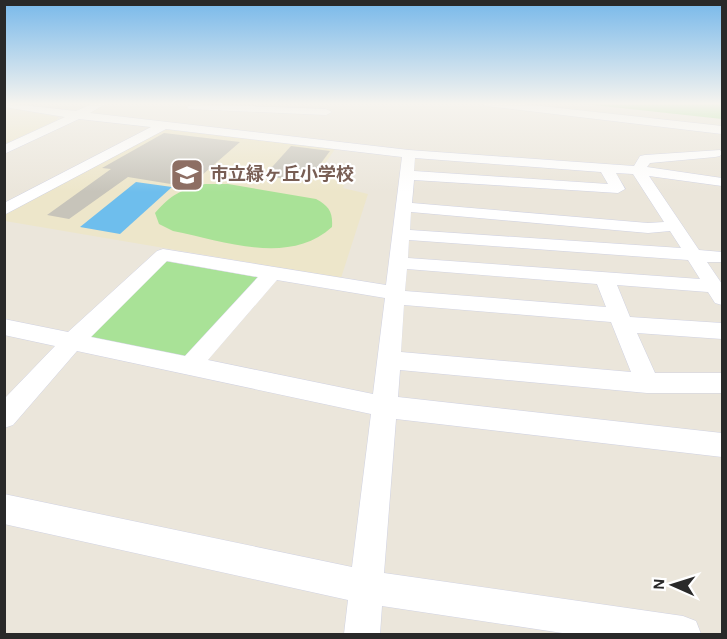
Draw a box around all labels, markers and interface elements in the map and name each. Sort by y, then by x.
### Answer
school or university icon: 市立緑ヶ丘小学校 [169,157,205,193]
place label: 市立緑ヶ丘小学校 [210,164,354,184]
north arrow [643,555,703,615]
text: N [651,578,667,590]

